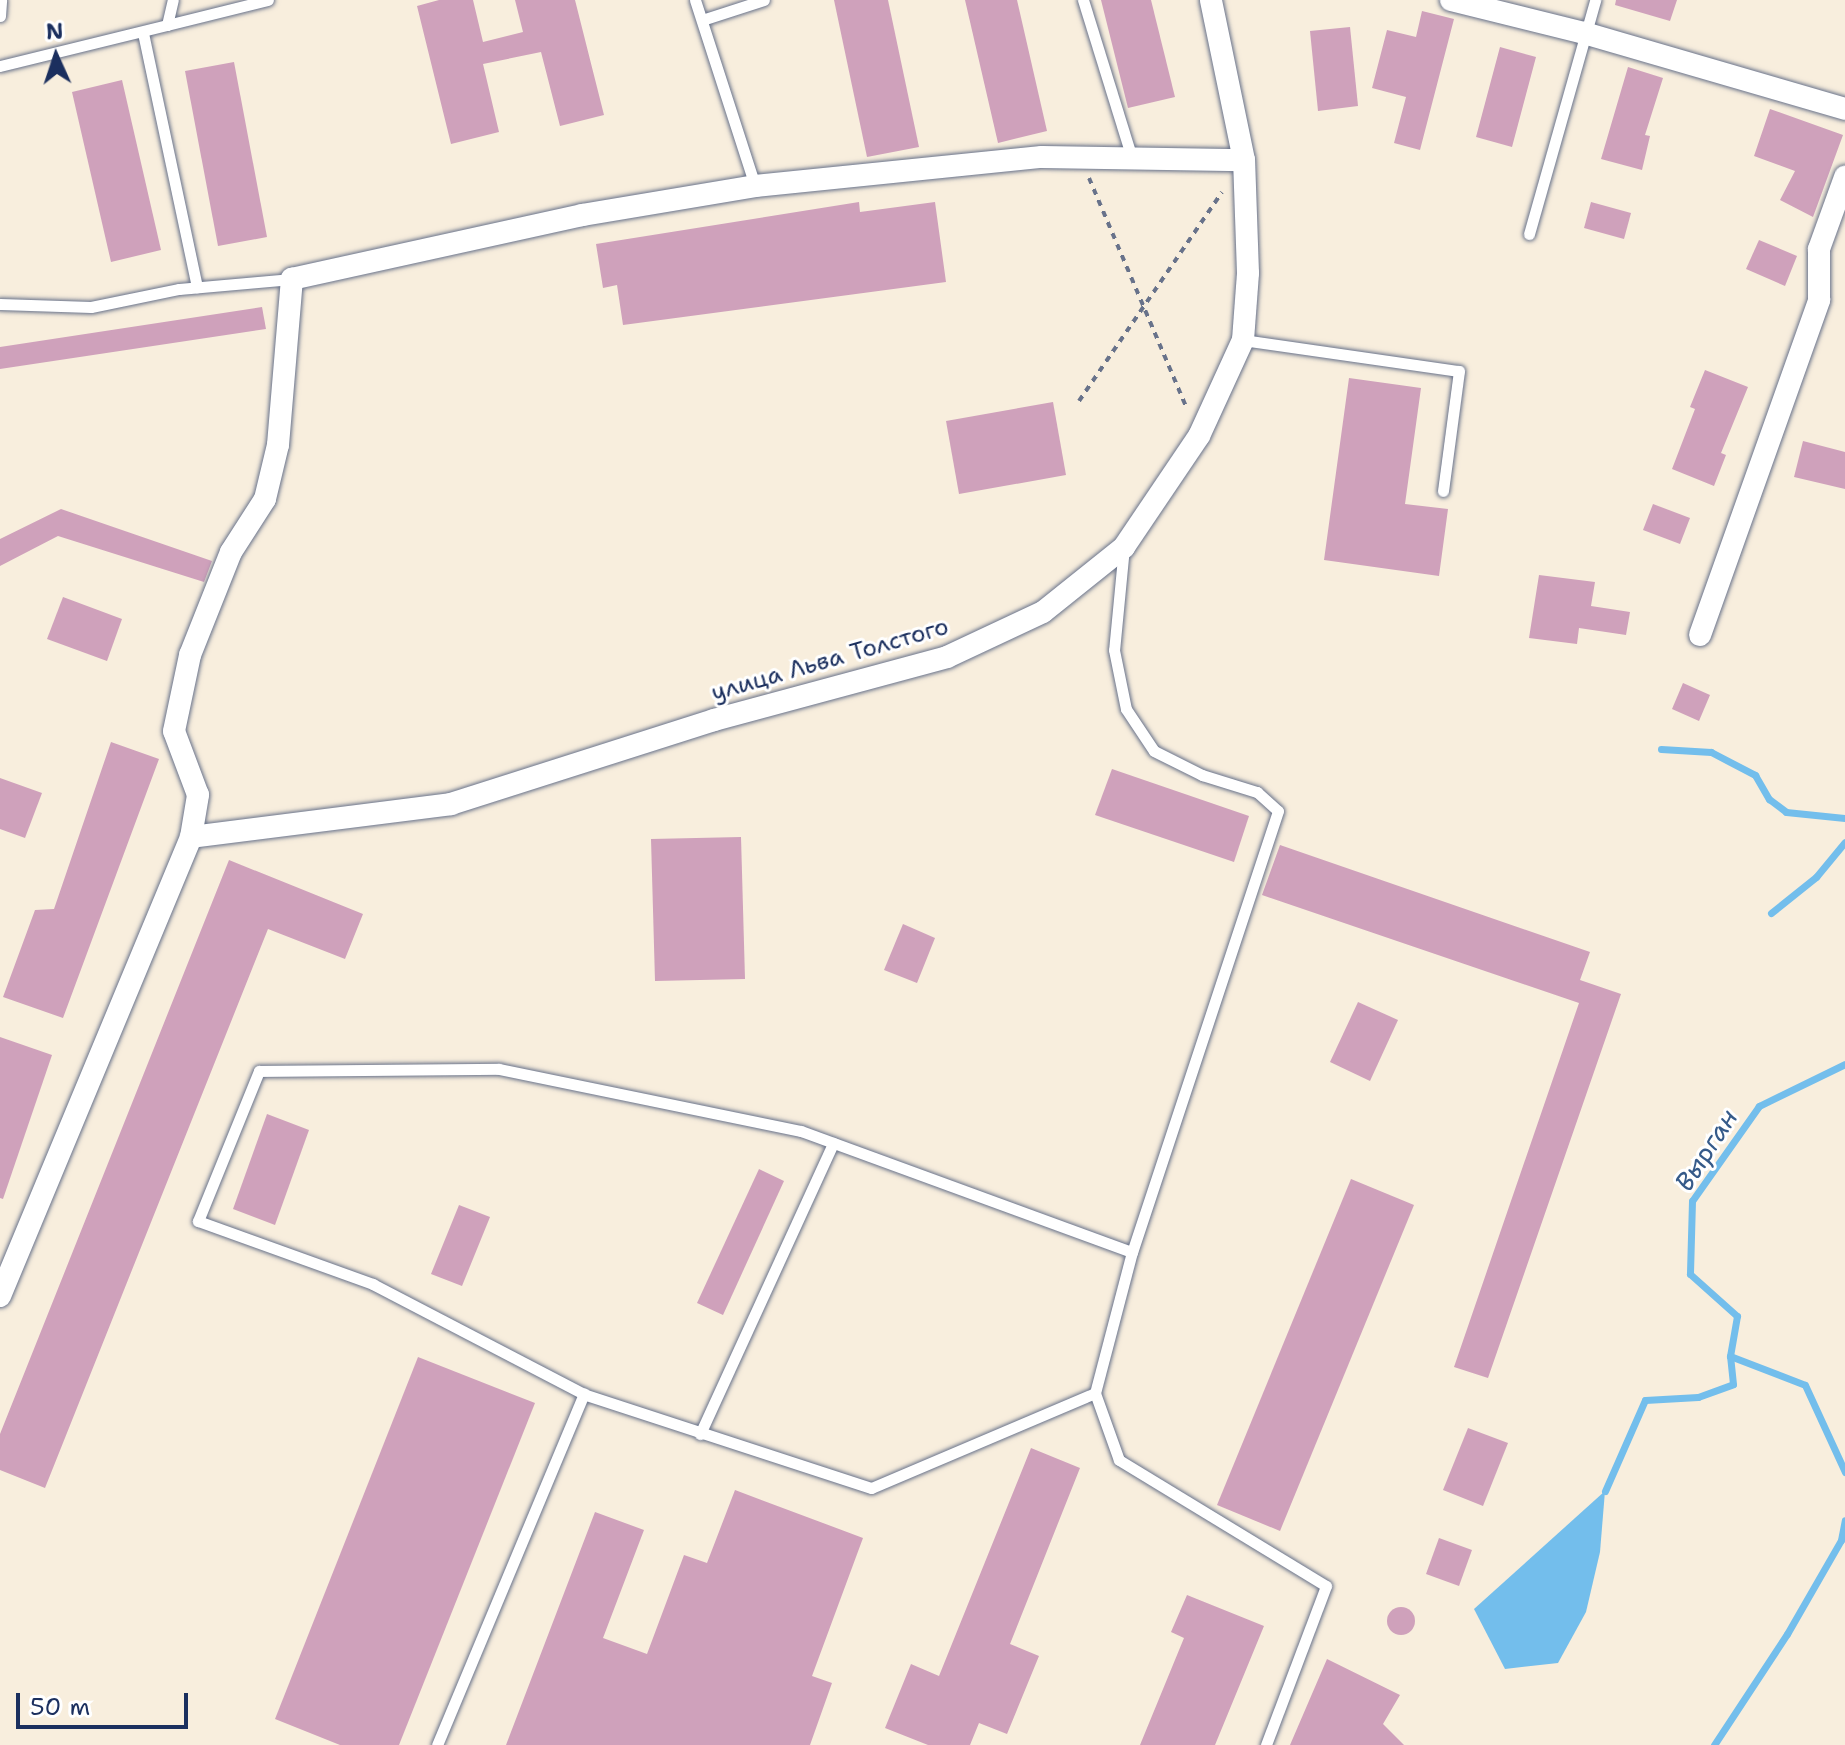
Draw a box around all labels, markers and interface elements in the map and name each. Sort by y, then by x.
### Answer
north arrow [16,16,96,96]
text: N [45,17,64,46]
street label: улица Льва Толстого [708,612,952,708]
water label: Вырган [1668,1103,1744,1197]
scale bar [20,1677,192,1727]
text: 50 m [30,1691,90,1723]

